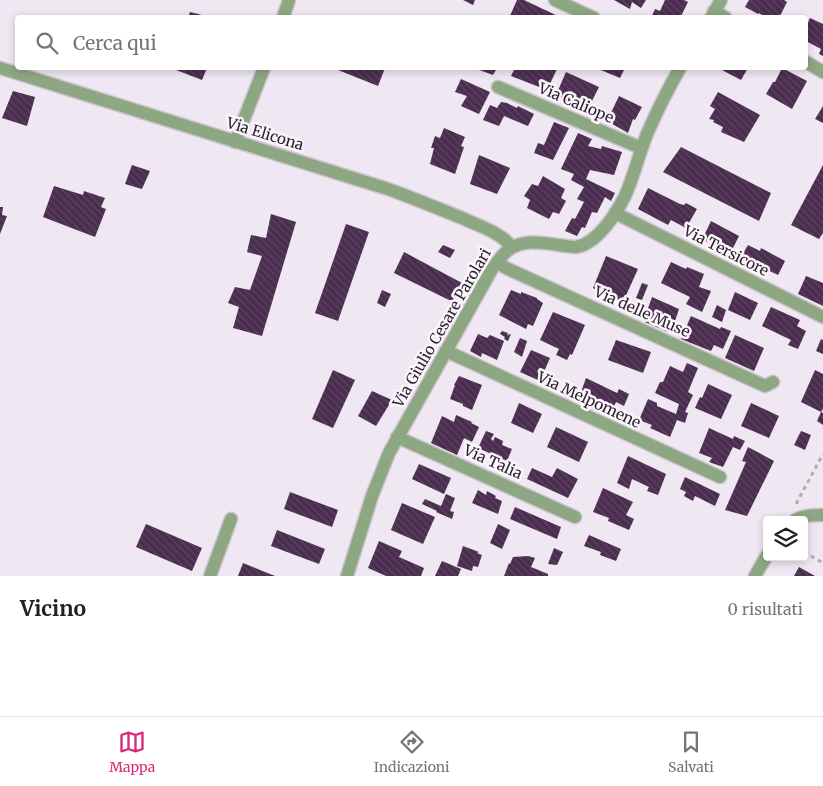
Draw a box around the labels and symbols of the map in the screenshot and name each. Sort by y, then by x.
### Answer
street label: Via Caliope [535,78,617,127]
street label: Via Elicona [223,113,306,154]
street label: Via Tersicore [680,221,772,280]
street label: Via Giulio Cesare Parolari [388,245,495,412]
street label: Via delle Muse [590,282,693,341]
street label: Via Melpomene [533,367,644,432]
street label: Via Talia [460,440,525,483]

